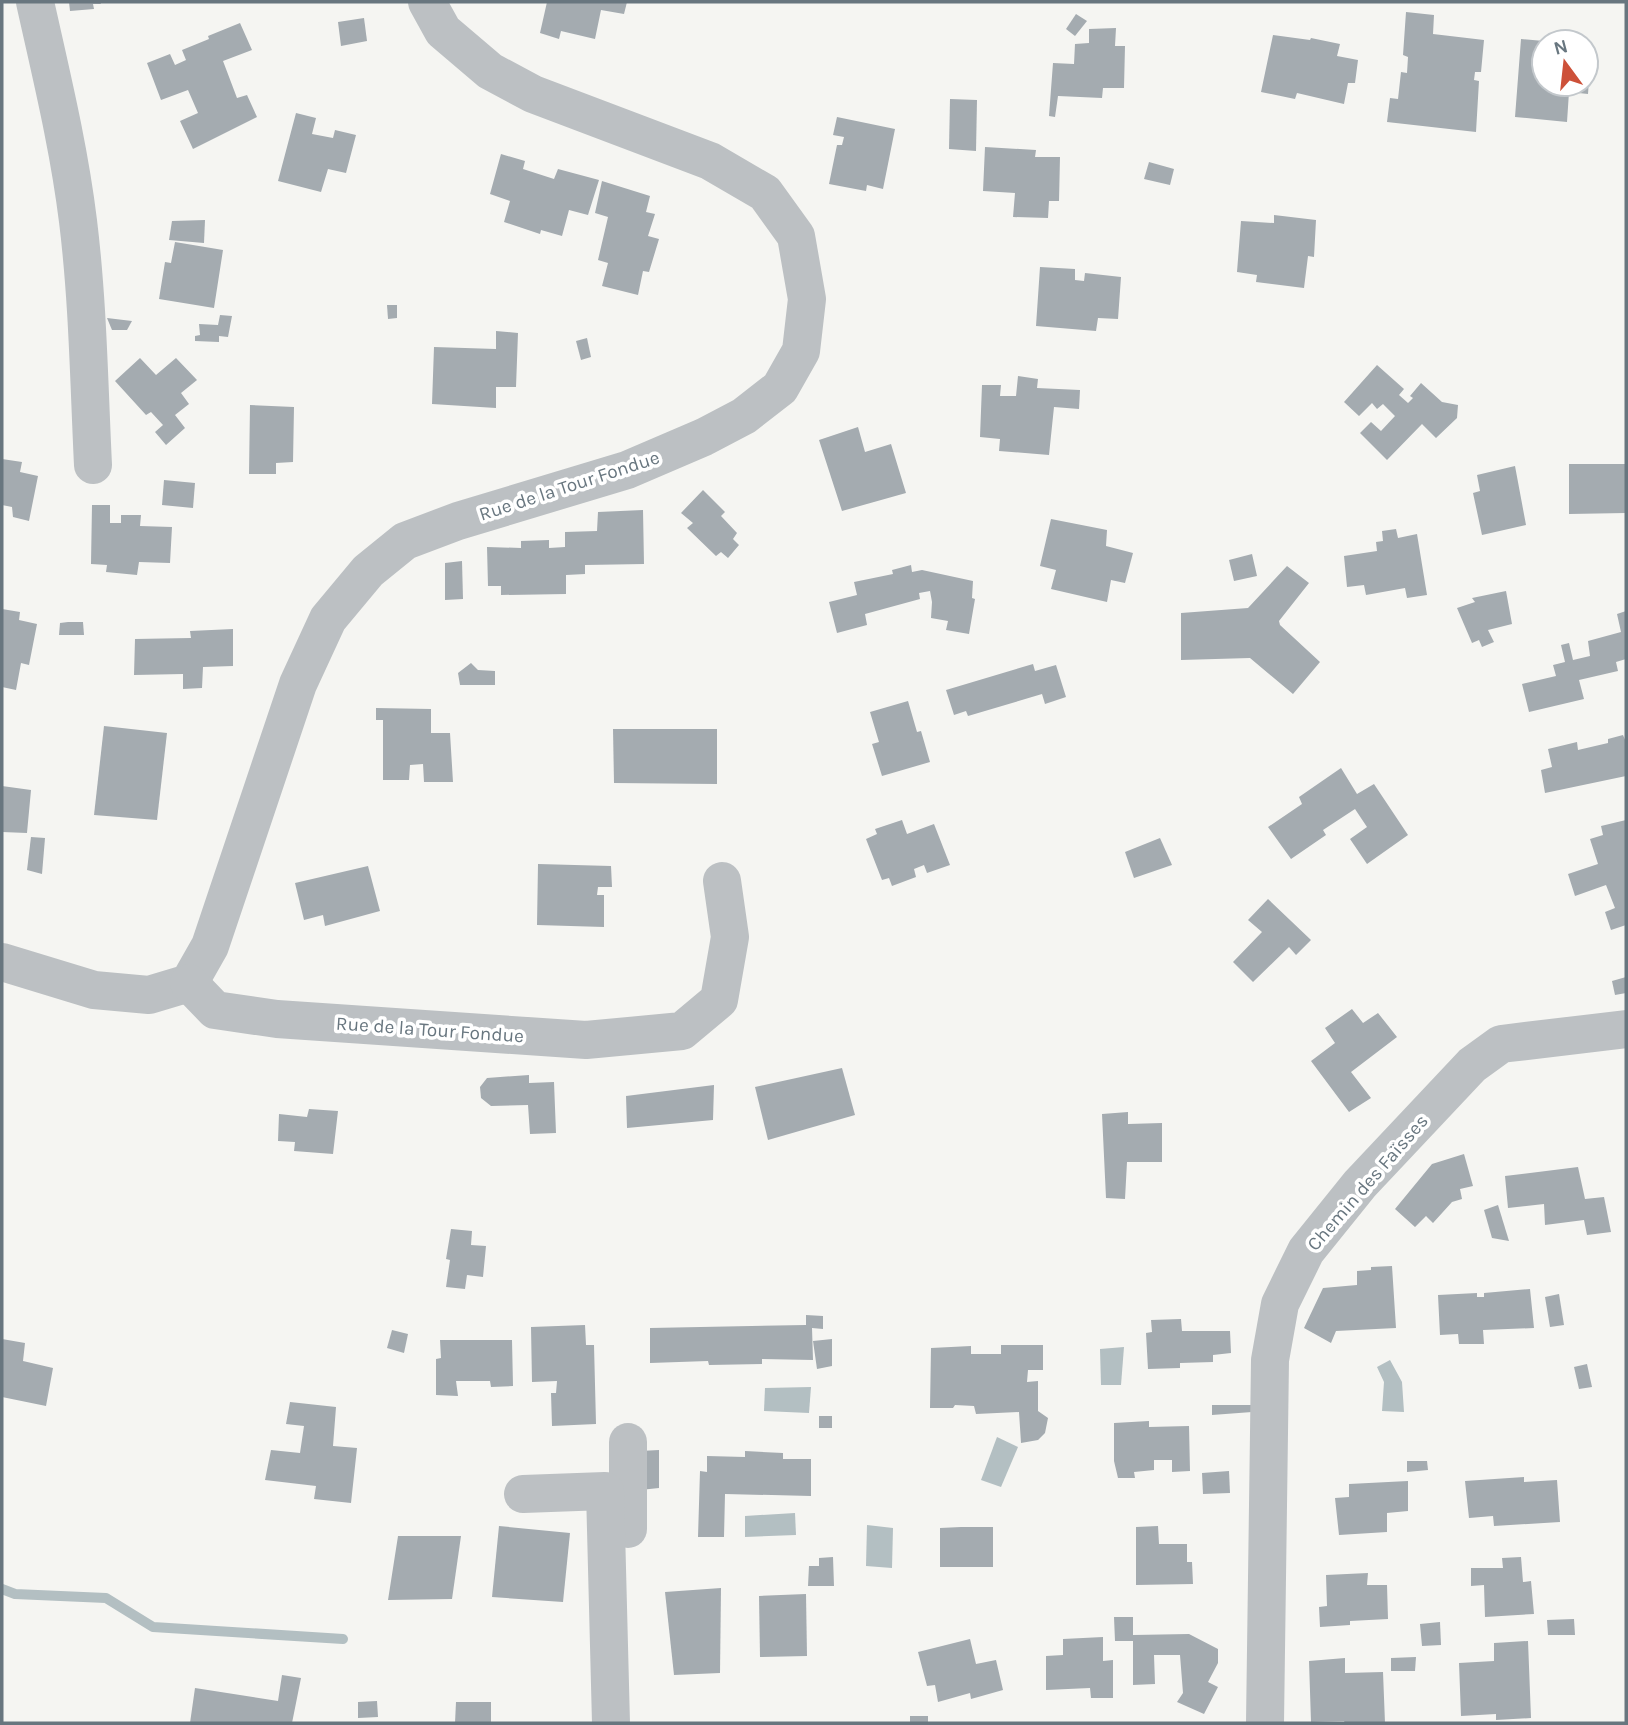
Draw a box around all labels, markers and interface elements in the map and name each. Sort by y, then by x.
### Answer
north arrow [1530,28,1600,98]
text: N [1551,35,1570,60]
street label: Rue de la Tour Fondue [476,446,662,526]
street label: Rue de la Tour Fondue [335,1012,525,1048]
street label: Chemin des Faïsses [1303,1110,1433,1255]

